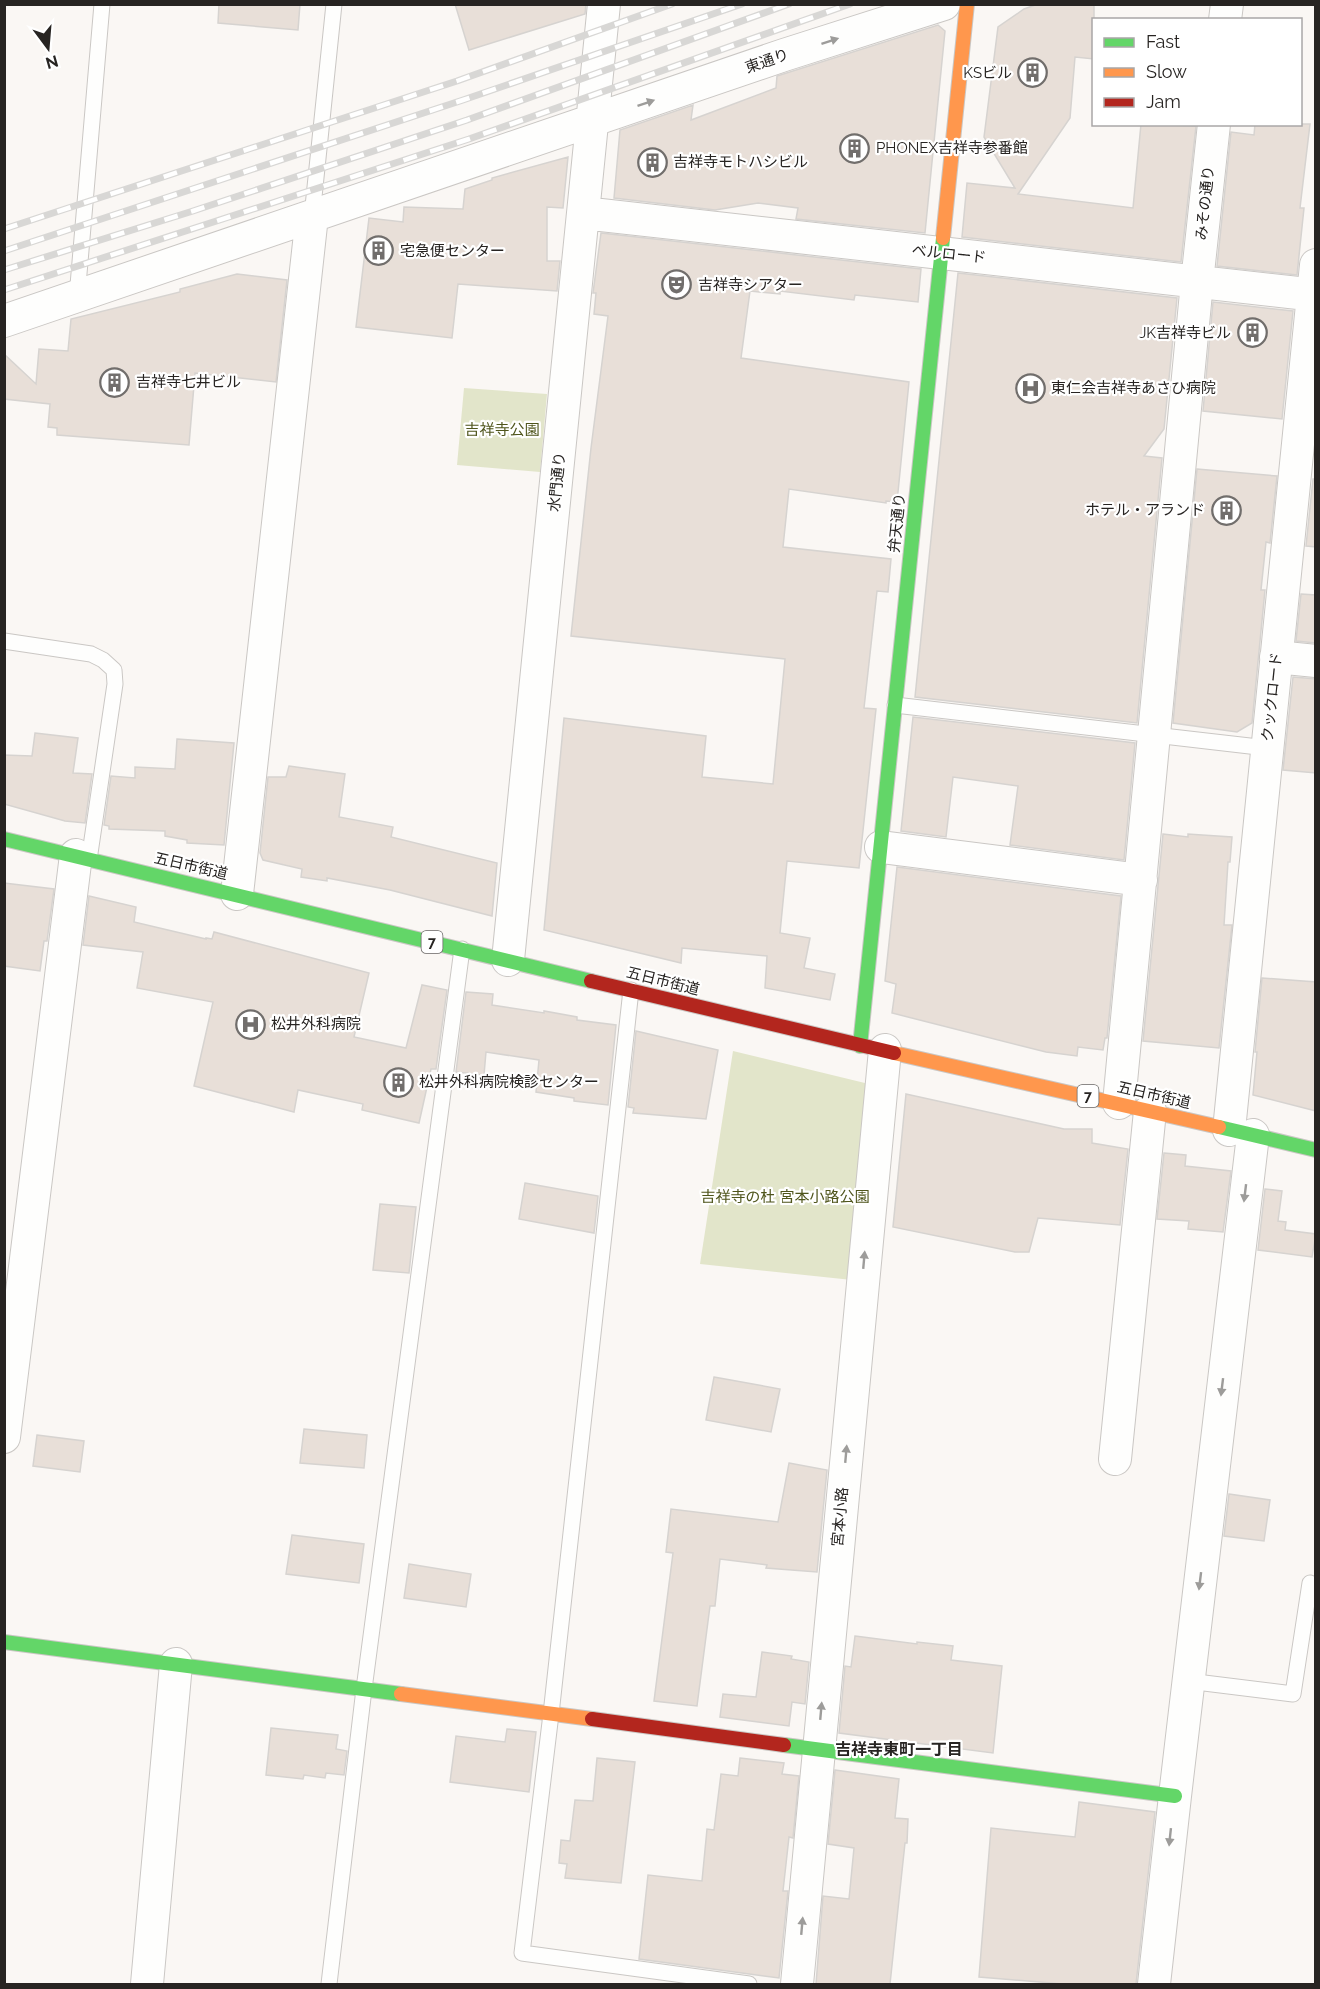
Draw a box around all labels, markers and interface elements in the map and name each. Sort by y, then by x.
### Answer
north arrow [18,18,78,78]
legend [1092,18,1302,126]
text: Fast [1146,31,1180,52]
one-way arrow [821,35,839,45]
street label: 東通り [743,45,791,77]
text: N [44,51,60,73]
building icon: KSビル [1017,57,1049,89]
text: Slow [1146,61,1187,82]
place label: KSビル [963,64,1012,82]
text: Jam [1146,91,1181,112]
one-way arrow [637,98,655,108]
building icon: PHONEX吉祥寺参番館 [839,132,871,164]
place label: PHONEX吉祥寺参番館 [876,139,1028,157]
building icon: 吉祥寺モトハシビル [636,146,668,178]
place label: 吉祥寺モトハシビル [673,153,808,171]
street label: みその通り [1192,165,1218,241]
building icon: 宅急便センター [363,235,395,267]
street label: ベルロード [911,241,987,267]
place label: 宅急便センター [400,242,505,260]
theatre icon: 吉祥寺シアター [661,269,693,301]
place label: 吉祥寺シアター [698,276,803,294]
building icon: JK吉祥寺ビル [1236,317,1268,349]
place label: JK吉祥寺ビル [1139,324,1231,342]
building icon: 吉祥寺七井ビル [99,366,131,398]
hospital icon: 東仁会吉祥寺あさひ病院 [1014,372,1046,404]
place label: 吉祥寺七井ビル [136,373,241,391]
place label: 東仁会吉祥寺あさひ病院 [1051,379,1216,397]
park label: 吉祥寺公園 [464,421,540,439]
street label: 水門通り [545,451,569,513]
street label: 弁天通り [885,492,909,554]
building icon: ホテル・アランド [1210,494,1242,526]
place label: ホテル・アランド [1085,501,1205,519]
street label: クックロード [1258,651,1286,743]
street label: 五日市街道 [152,849,230,883]
road number: 7 [422,931,442,953]
street label: 五日市街道 [624,963,702,999]
hospital icon: 松井外科病院 [234,1008,266,1040]
place label: 松井外科病院 [271,1015,361,1033]
building icon: 松井外科病院検診センター [382,1066,414,1098]
place label: 松井外科病院検診センター [419,1073,599,1091]
street label: 五日市街道 [1115,1078,1193,1112]
road number: 7 [1078,1085,1098,1107]
one-way arrow [1240,1184,1250,1203]
park label: 吉祥寺の杜 宮本小路公園 [701,1188,869,1206]
one-way arrow [859,1251,869,1270]
one-way arrow [1218,1377,1227,1396]
one-way arrow [841,1445,851,1464]
street label: 宮本小路 [828,1486,852,1548]
one-way arrow [1195,1571,1205,1590]
one-way arrow [816,1702,826,1721]
district label: 吉祥寺東町一丁目 [835,1740,963,1759]
one-way arrow [1165,1827,1175,1846]
one-way arrow [797,1917,807,1936]

